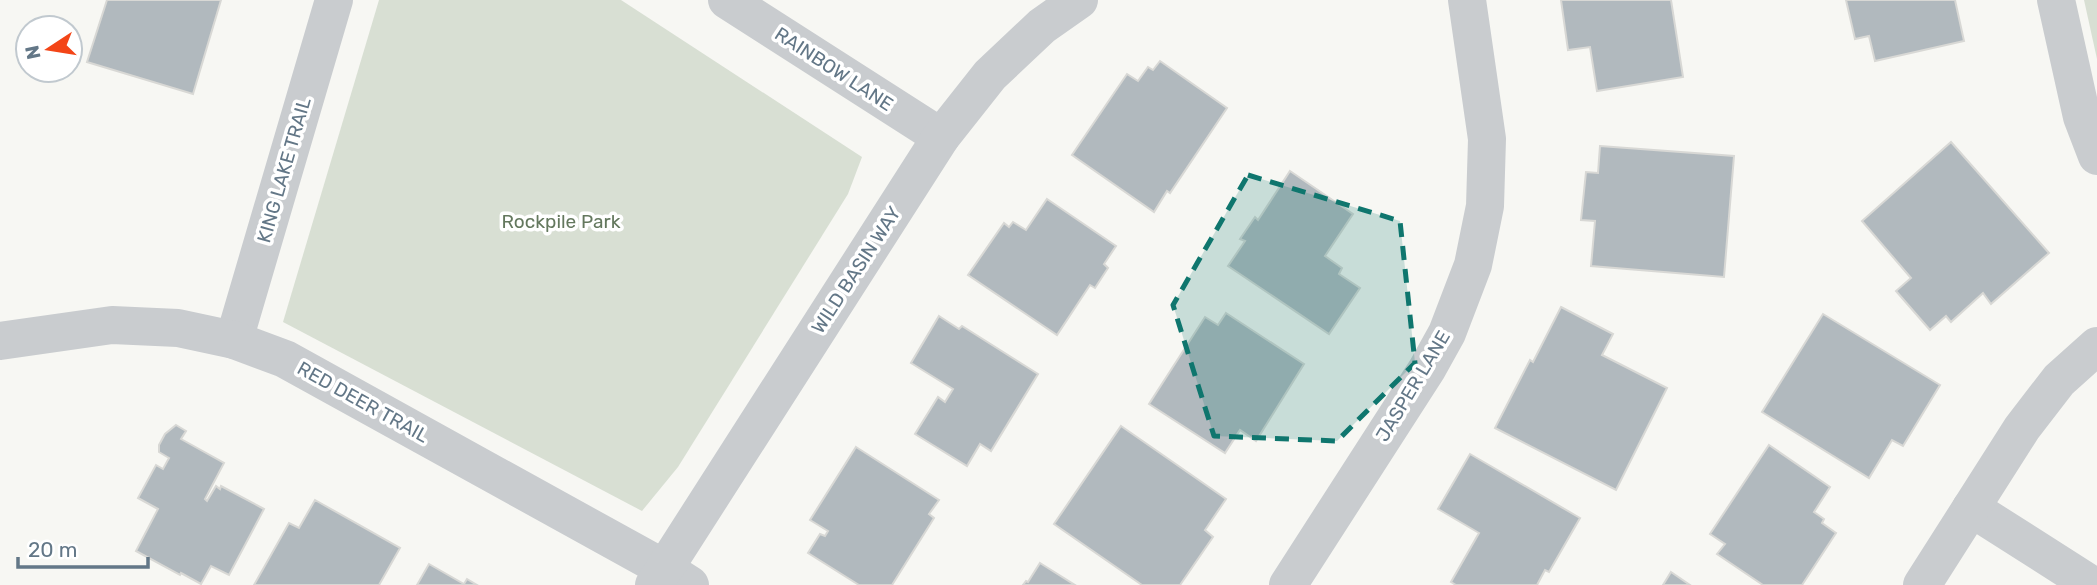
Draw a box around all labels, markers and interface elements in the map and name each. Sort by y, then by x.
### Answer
north arrow [14,14,84,84]
street label: RAINBOW LANE [770,22,898,116]
text: N [20,43,46,62]
street label: KING LAKE TRAIL [252,94,316,245]
street label: WILD BASIN WAY [806,202,906,338]
park label: Rockpile Park [502,210,621,233]
street label: JASPER LANE [1371,326,1455,446]
street label: RED DEER TRAIL [293,356,433,448]
scale bar [18,526,147,570]
text: 20 m [28,537,77,562]

